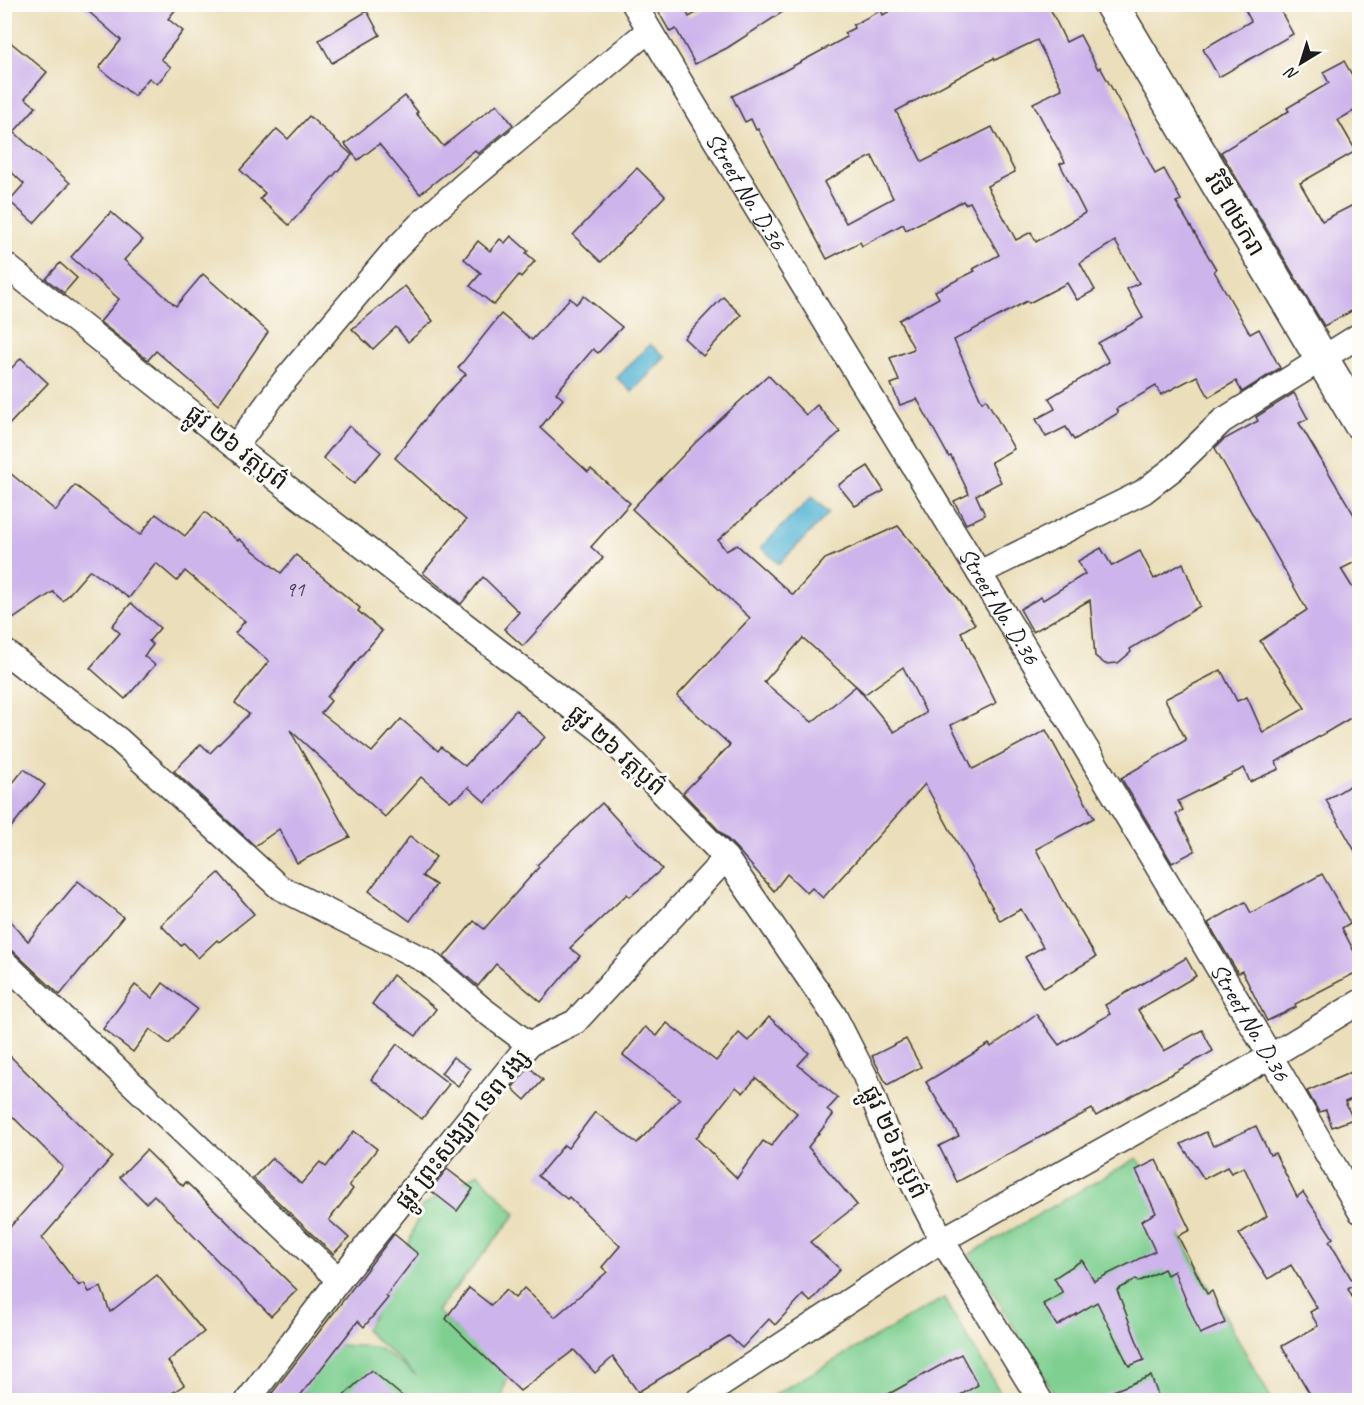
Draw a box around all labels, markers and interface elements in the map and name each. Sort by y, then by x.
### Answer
north arrow [1271,33,1331,93]
text: N [1280,61,1302,85]
street label: Street No. D.36 [699,127,794,256]
street label: វិថី ៧មករា [1198,166,1272,262]
street label: ផ្លូវ ២៦ វត្តបូព៌ [176,398,294,502]
street label: Street No. D.36 [952,542,1047,671]
house number: 91 [286,576,306,602]
street label: ផ្លូវ ២៦ វត្តបូព៌ [557,698,672,807]
street label: Street No. D.36 [1204,958,1297,1087]
street label: ផ្លូវ ព្រះសង្ឃរា ទេព វង្ស [388,1043,542,1220]
street label: ផ្លូវ ២៦ វត្តបូព៌ [849,1081,934,1206]

